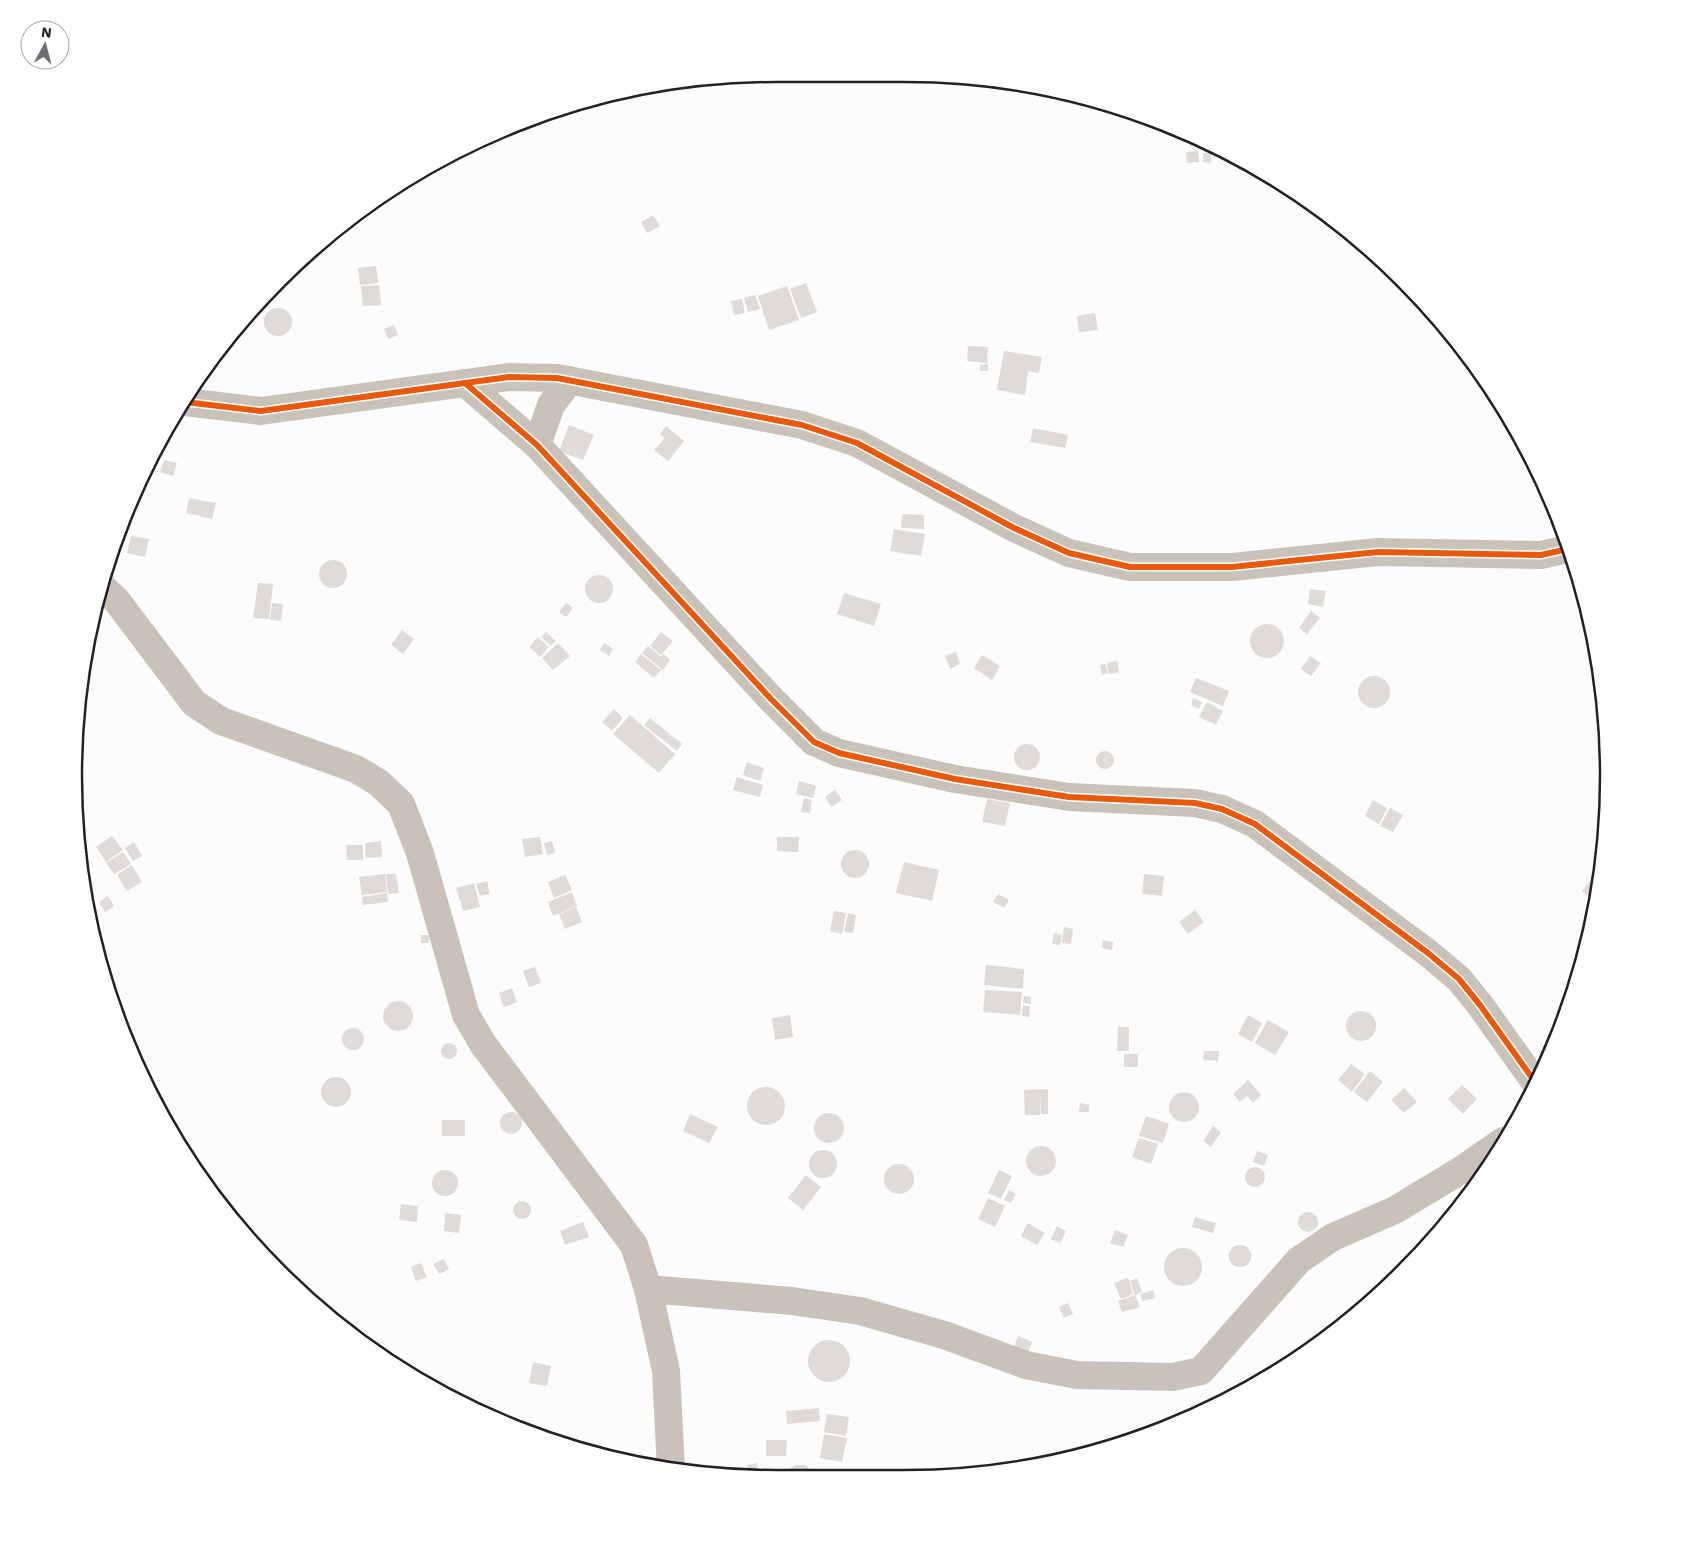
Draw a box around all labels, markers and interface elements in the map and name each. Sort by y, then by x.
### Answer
north arrow [20,20,70,70]
text: N [40,24,53,41]

